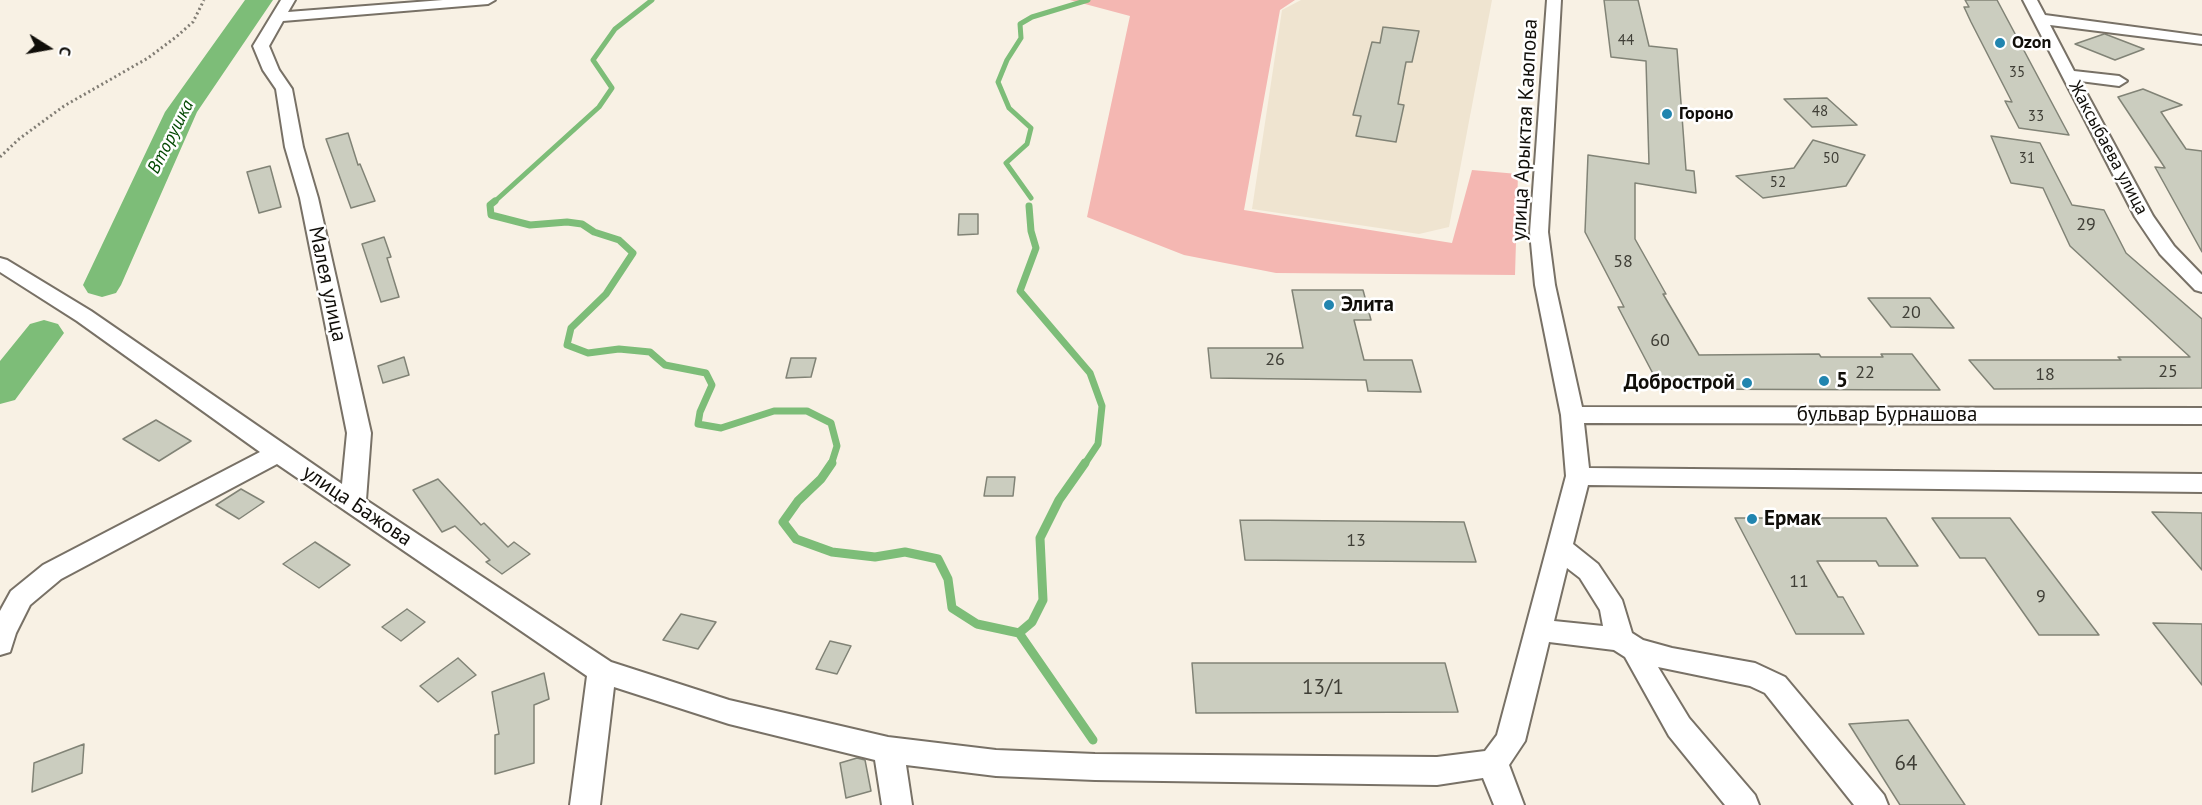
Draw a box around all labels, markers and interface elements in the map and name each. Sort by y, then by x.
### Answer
north arrow [18,18,78,78]
street label: улица Арыктая Каюпова [1507,18,1543,242]
house number: 44 [1618,32,1634,50]
place label: Ozon [2012,32,2051,54]
marker: Ozon [1993,36,2007,50]
text: С [55,45,76,58]
house number: 35 [2009,64,2025,82]
street label: Жаксыбаева улица [2064,78,2152,218]
water label: Вторушка [143,97,199,177]
place label: Гороно [1679,103,1733,125]
house number: 48 [1812,103,1828,121]
marker: Гороно [1660,107,1674,121]
house number: 33 [2028,108,2044,126]
house number: 50 [1823,150,1839,168]
house number: 31 [2019,150,2035,168]
house number: 52 [1770,174,1786,192]
house number: 29 [2076,214,2096,236]
street label: Малея улица [302,224,352,344]
house number: 58 [1613,251,1633,273]
place label: Элита [1341,292,1394,318]
marker: Элита [1322,298,1336,312]
house number: 20 [1901,302,1921,324]
house number: 60 [1650,330,1670,352]
house number: 26 [1265,349,1285,371]
house number: 25 [2158,361,2178,383]
house number: 22 [1855,362,1875,384]
house number: 18 [2035,364,2055,386]
place label: 5 [1836,368,1848,394]
place label: Добрострой [1624,370,1735,396]
marker: 5 [1817,374,1831,388]
marker: Добрострой [1740,376,1754,390]
street label: бульвар Бурнашова [1797,402,1977,428]
street label: улица Бажова [297,460,417,552]
place label: Ермак [1764,506,1821,532]
marker: Ермак [1745,512,1759,526]
house number: 13 [1346,530,1366,552]
house number: 11 [1789,571,1809,593]
house number: 9 [2036,586,2046,608]
house number: 13/1 [1302,675,1344,701]
house number: 64 [1895,751,1917,777]

